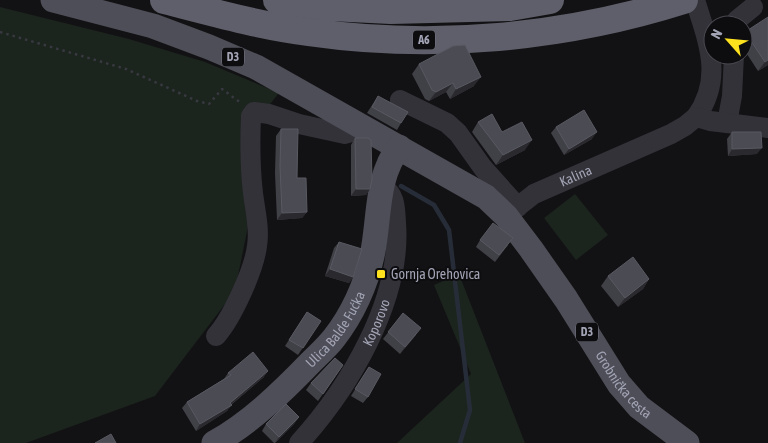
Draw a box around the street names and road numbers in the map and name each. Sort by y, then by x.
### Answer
road number: A6 [413,30,435,50]
road number: D3 [222,48,244,66]
street label: Kalina [557,162,594,190]
street label: Ulica Balde Fućka [302,289,368,371]
street label: Koporovo [359,297,393,349]
road number: D3 [576,322,598,342]
street label: Grobnička cesta [592,348,655,422]

